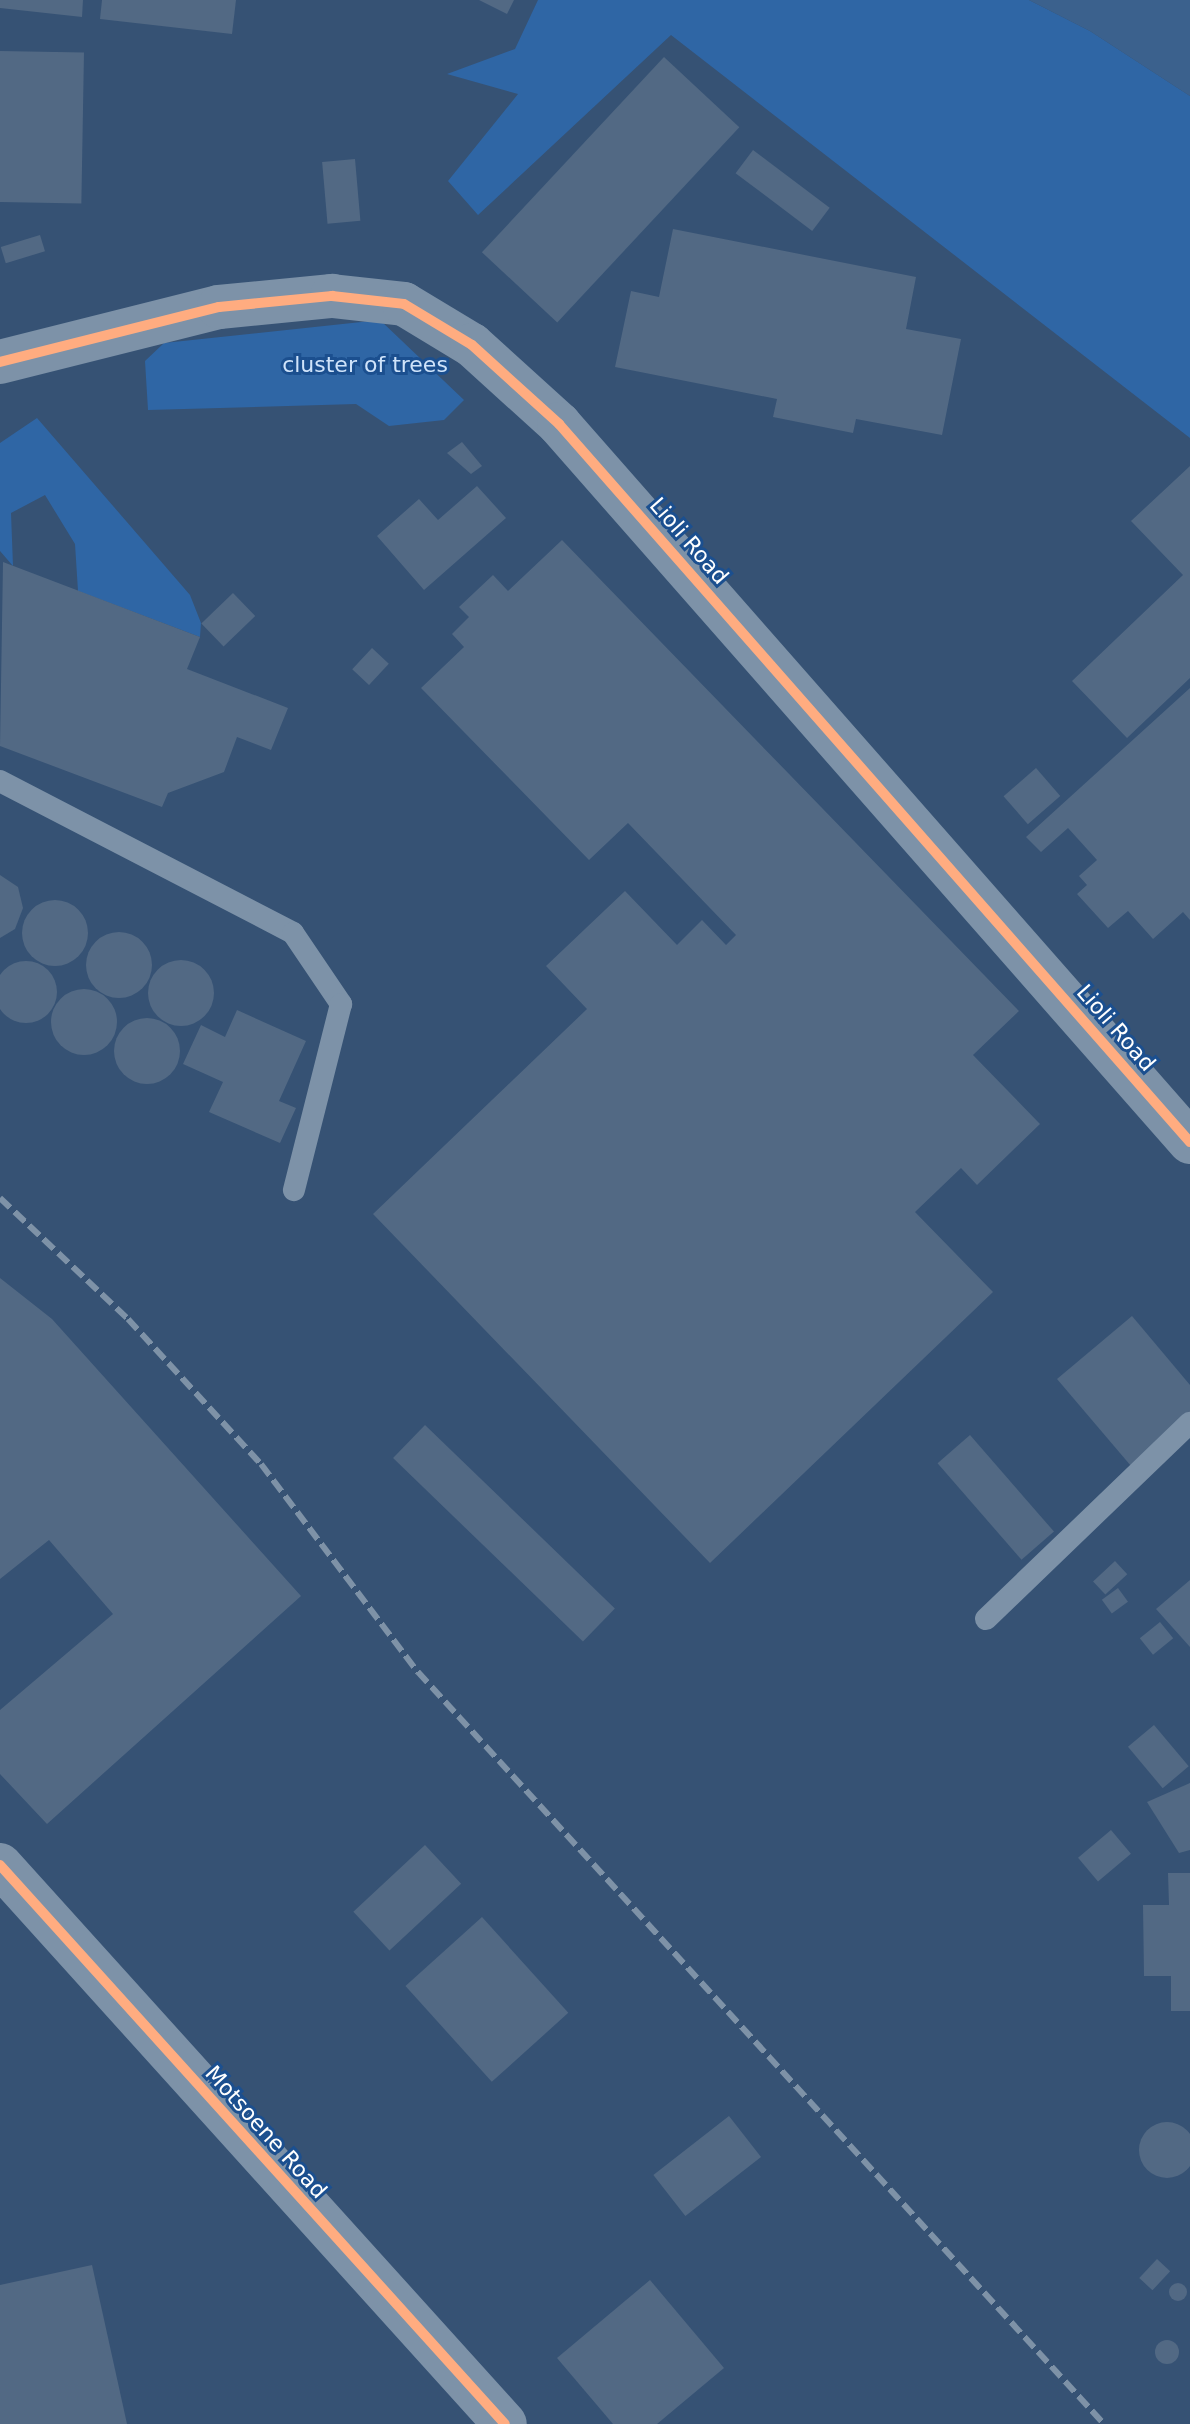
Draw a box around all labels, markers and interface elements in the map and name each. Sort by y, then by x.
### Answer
park label: cluster of trees [282,352,448,378]
street label: Lioli Road [644,492,734,590]
street label: Lioli Road [1071,979,1161,1077]
street label: Motsoene Road [200,2060,332,2204]

